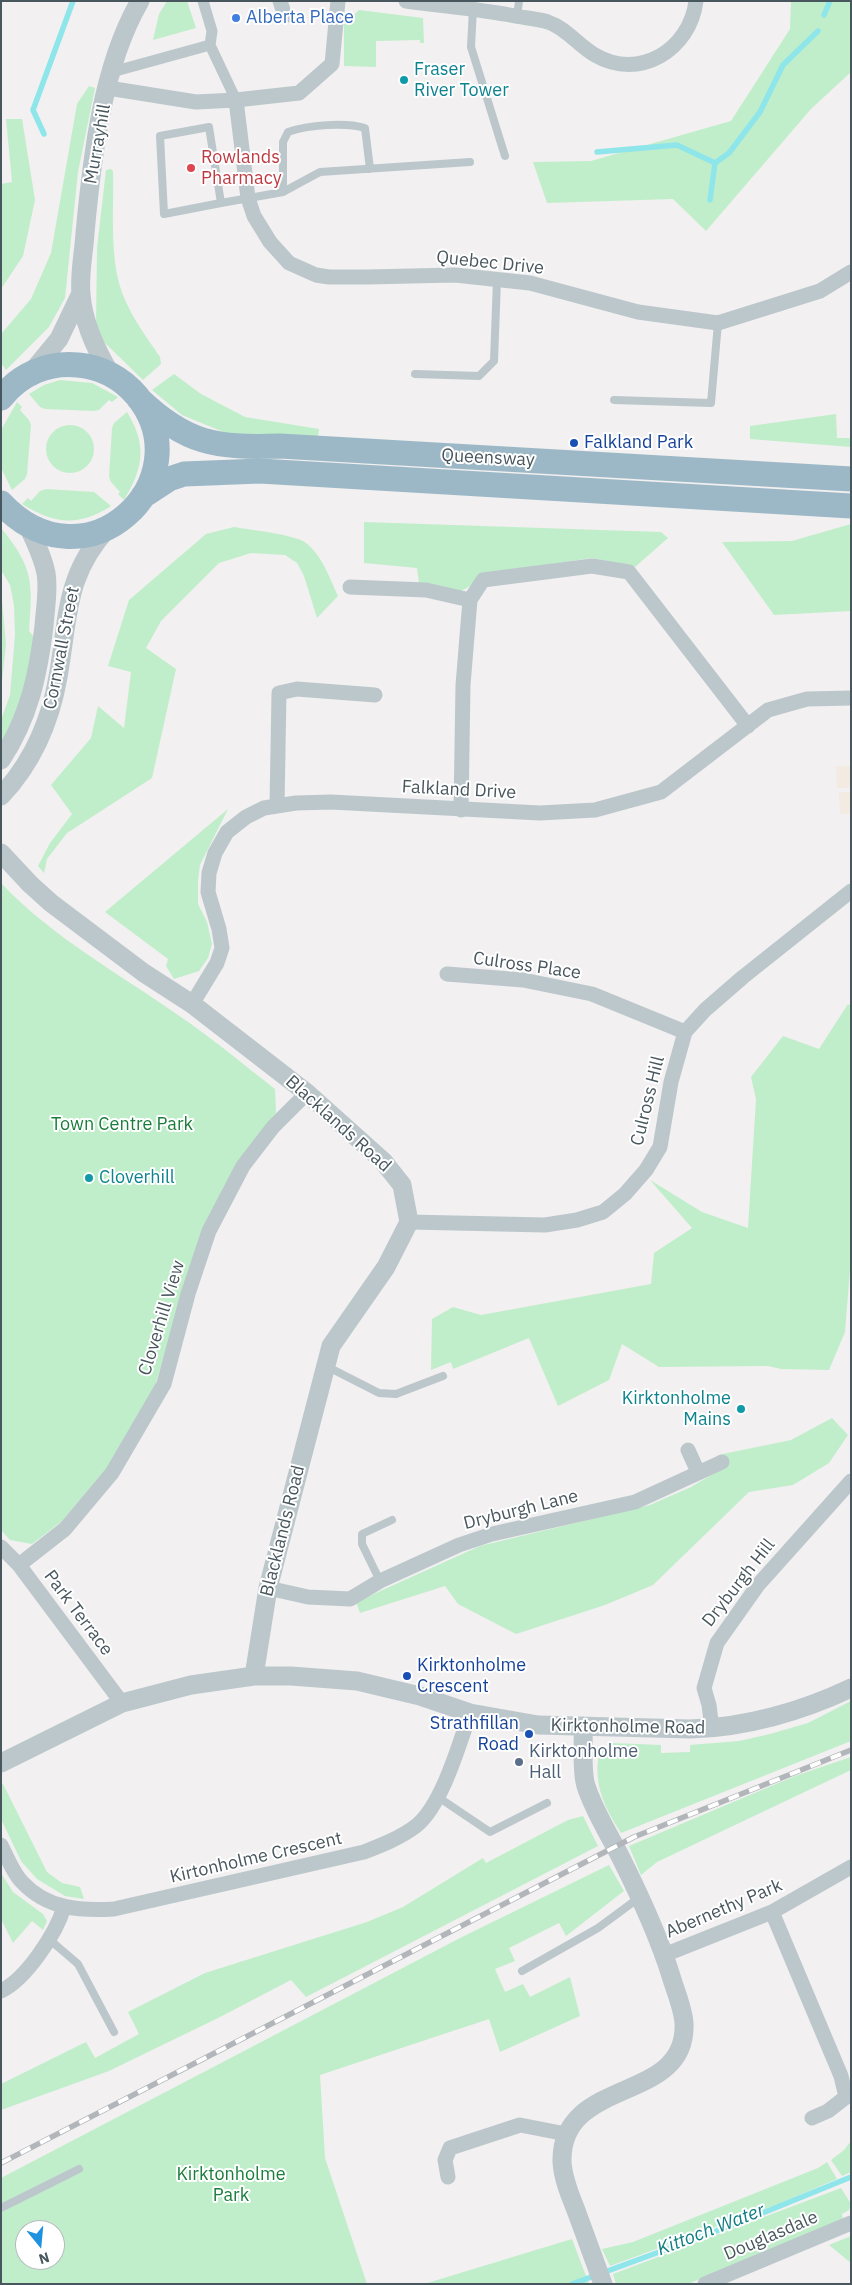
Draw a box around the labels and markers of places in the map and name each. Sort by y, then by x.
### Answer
place label: Alberta Place [246,7,354,29]
marker: Alberta Place [230,12,242,24]
place label: Fraser River Tower [414,59,509,102]
marker: Fraser River Tower [398,74,410,86]
place label: Rowlands Pharmacy [201,147,282,190]
marker: Rowlands Pharmacy [185,162,197,174]
place label: Falkland Park [584,432,693,454]
marker: Falkland Park [568,437,580,449]
place label: Cloverhill [99,1167,175,1189]
marker: Cloverhill [83,1172,95,1184]
place label: Kirktonholme Mains [622,1388,731,1430]
marker: Kirktonholme Mains [735,1403,747,1415]
place label: Kirktonholme Crescent [417,1655,526,1698]
marker: Kirktonholme Crescent [401,1670,413,1682]
place label: Strathfillan Road [430,1713,519,1756]
marker: Strathfillan Road [523,1728,535,1740]
place label: Kirktonholme Hall [529,1741,638,1784]
marker: Kirktonholme Hall [513,1756,525,1768]

